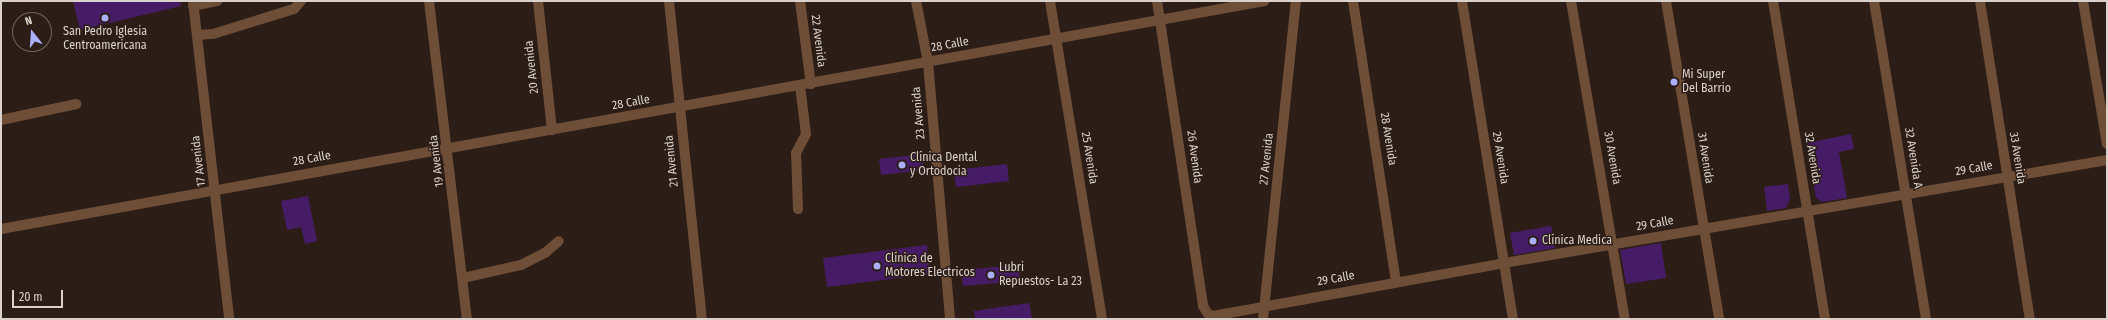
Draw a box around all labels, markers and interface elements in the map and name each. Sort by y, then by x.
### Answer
north arrow [12,12,52,52]
marker: San Pedro Iglesia Centroamericana [100,13,110,23]
text: N [24,14,34,28]
street label: 22 Avenida [808,14,828,68]
place label: San Pedro Iglesia Centroamericana [63,25,147,53]
street label: 28 Calle [930,35,970,55]
street label: 20 Avenida [522,40,542,94]
place label: Mi Super Del Barrio [1682,68,1731,96]
marker: Mi Super Del Barrio [1669,77,1679,87]
street label: 23 Avenida [910,86,928,140]
street label: 28 Calle [611,93,651,113]
street label: 28 Avenida [1377,112,1399,166]
street label: 32 Avenida A [1901,126,1925,190]
street label: 26 Avenida [1183,130,1205,184]
street label: 30 Avenida [1600,130,1624,186]
street label: 25 Avenida [1078,131,1100,185]
street label: 29 Avenida [1489,131,1511,185]
street label: 31 Avenida [1694,131,1716,185]
street label: 32 Avenida [1801,131,1823,185]
street label: 33 Avenida [2006,131,2028,185]
street label: 27 Avenida [1257,132,1277,186]
street label: 19 Avenida [427,134,447,188]
street label: 17 Avenida [189,135,209,187]
street label: 21 Avenida [662,135,682,187]
street label: 28 Calle [292,149,332,169]
place label: Clínica Dental y Ortodocia [910,151,977,179]
street label: 29 Calle [1954,159,1994,179]
marker: Clínica Dental y Ortodocia [897,160,907,170]
street label: 29 Calle [1635,214,1675,234]
place label: Clínica Medica [1542,234,1612,248]
marker: Clínica Medica [1527,235,1539,247]
place label: Clínica de Motores Electricos [885,252,975,280]
marker: Clínica de Motores Electricos [872,261,882,271]
place label: Lubri Repuestos- La 23 [999,261,1082,289]
street label: 29 Calle [1316,269,1356,289]
marker: Lubri Repuestos- La 23 [986,270,996,280]
scale bar [14,282,65,308]
text: 20 m [19,290,43,304]

